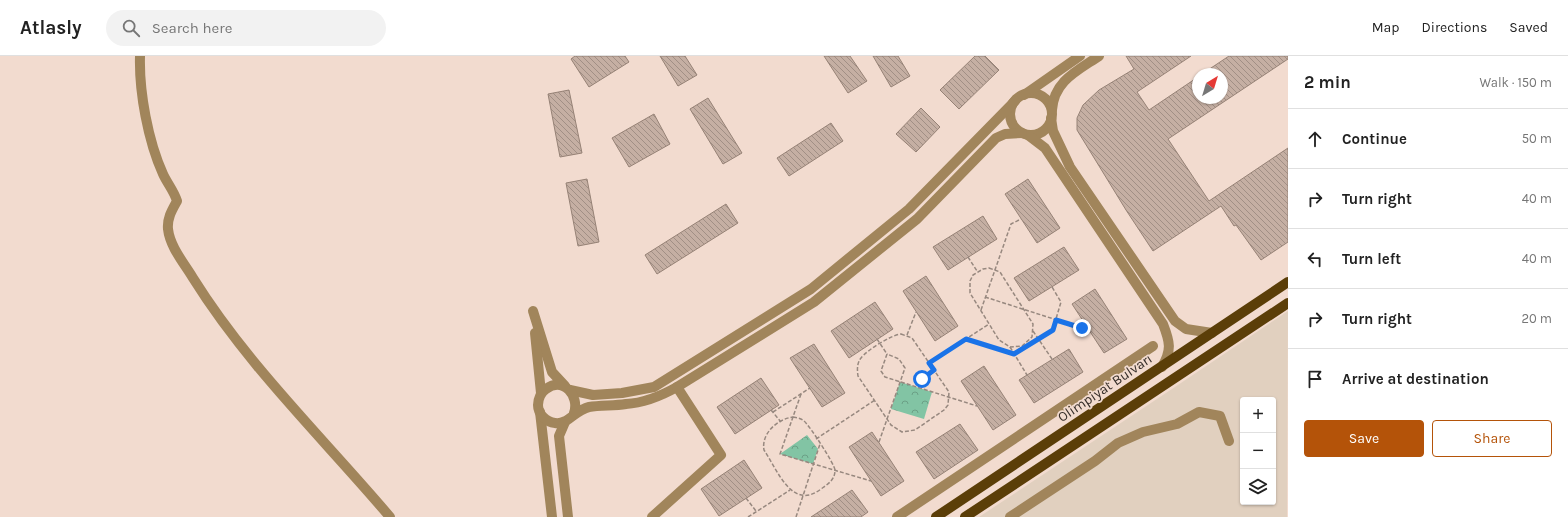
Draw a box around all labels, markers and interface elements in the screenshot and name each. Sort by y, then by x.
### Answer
search box [106,10,386,46]
text: Atlasly [20,17,82,39]
icon: search [120,17,142,39]
text: Search here [152,19,232,37]
text: Map [1372,19,1400,36]
text: Directions [1422,19,1487,36]
text: Saved [1509,19,1548,36]
north arrow [1192,68,1228,104]
text: 2 min [1304,72,1351,92]
text: Walk · 150 m [1480,75,1552,90]
icon: ahead [1304,128,1326,150]
text: Continue [1342,130,1407,148]
text: 50 m [1522,131,1552,146]
icon: right [1304,188,1326,210]
text: Turn right [1342,190,1412,208]
text: 40 m [1522,191,1552,206]
icon: left [1304,248,1326,270]
text: Turn left [1342,250,1401,268]
text: 40 m [1522,251,1552,266]
icon: right [1304,308,1326,330]
text: Turn right [1342,310,1412,328]
text: 20 m [1522,311,1552,326]
route end [1073,319,1091,337]
street label: Olimpiyat Bulvarı [1054,350,1156,426]
icon: arrive [1304,368,1326,390]
route start [913,370,931,388]
text: Arrive at destination [1342,370,1489,388]
map controls [1240,397,1276,505]
button: + [1240,397,1276,433]
button: Save [1304,420,1424,457]
button: Share [1432,420,1552,457]
button: − [1240,433,1276,469]
button: layers [1240,469,1276,505]

